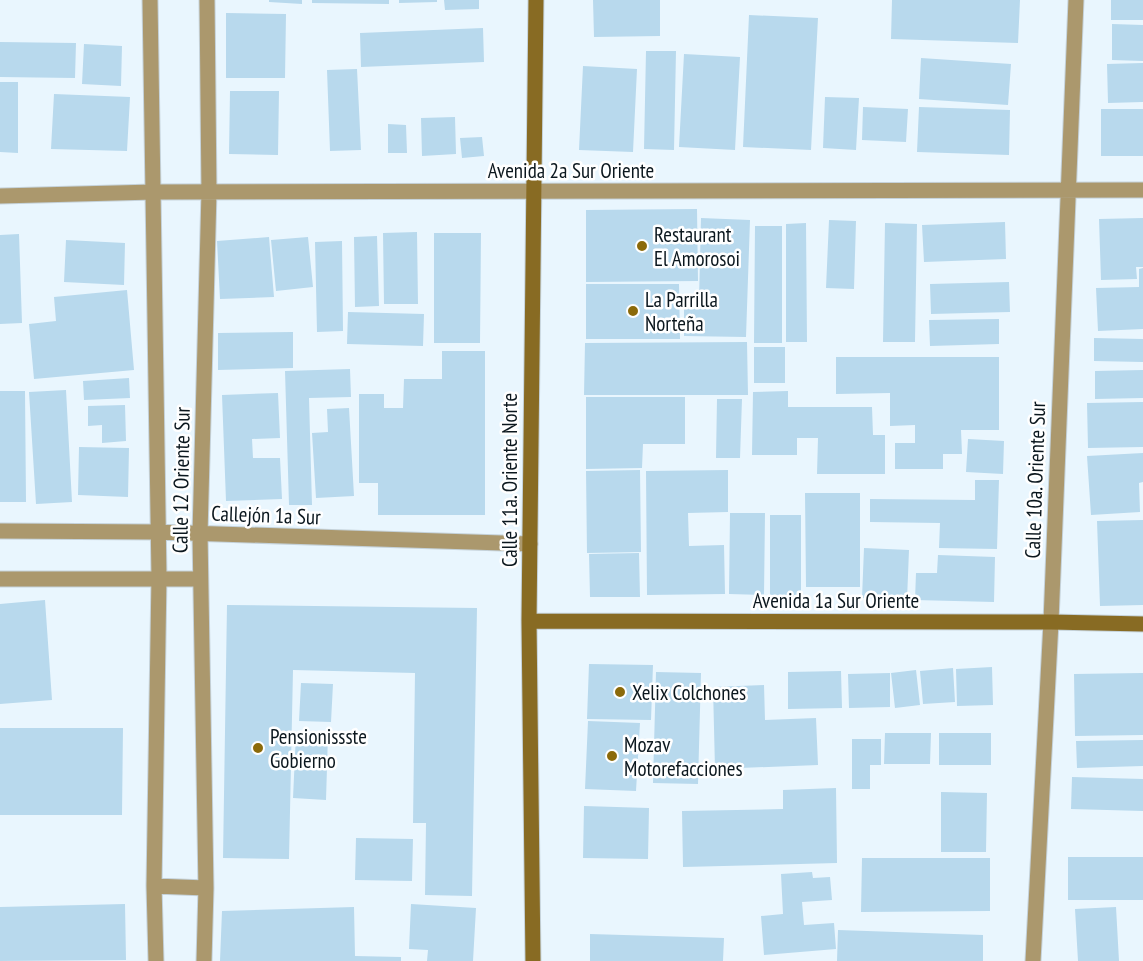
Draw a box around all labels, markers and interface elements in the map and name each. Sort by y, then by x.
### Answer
street label: Avenida 2a Sur Oriente [488,157,654,184]
place label: Restaurant El Amorosoi [654,221,740,272]
marker: Restaurant El Amorosoi [635,239,649,253]
place label: La Parrilla Norteña [645,286,718,337]
marker: La Parrilla Norteña [626,304,640,318]
street label: Calle 11a. Oriente Norte [496,393,523,567]
street label: Calle 10a. Oriente Sur [1019,401,1051,559]
street label: Calle 12 Oriente Sur [166,406,196,553]
street label: Callejón 1a Sur [211,500,321,530]
street label: Avenida 1a Sur Oriente [753,587,919,614]
place label: Xelix Colchones [632,679,746,706]
marker: Xelix Colchones [613,685,627,699]
place label: Pensionissste Gobierno [270,723,367,774]
place label: Mozav Motorefacciones [624,731,743,782]
marker: Pensionissste Gobierno [251,741,265,755]
marker: Mozav Motorefacciones [605,749,619,763]

